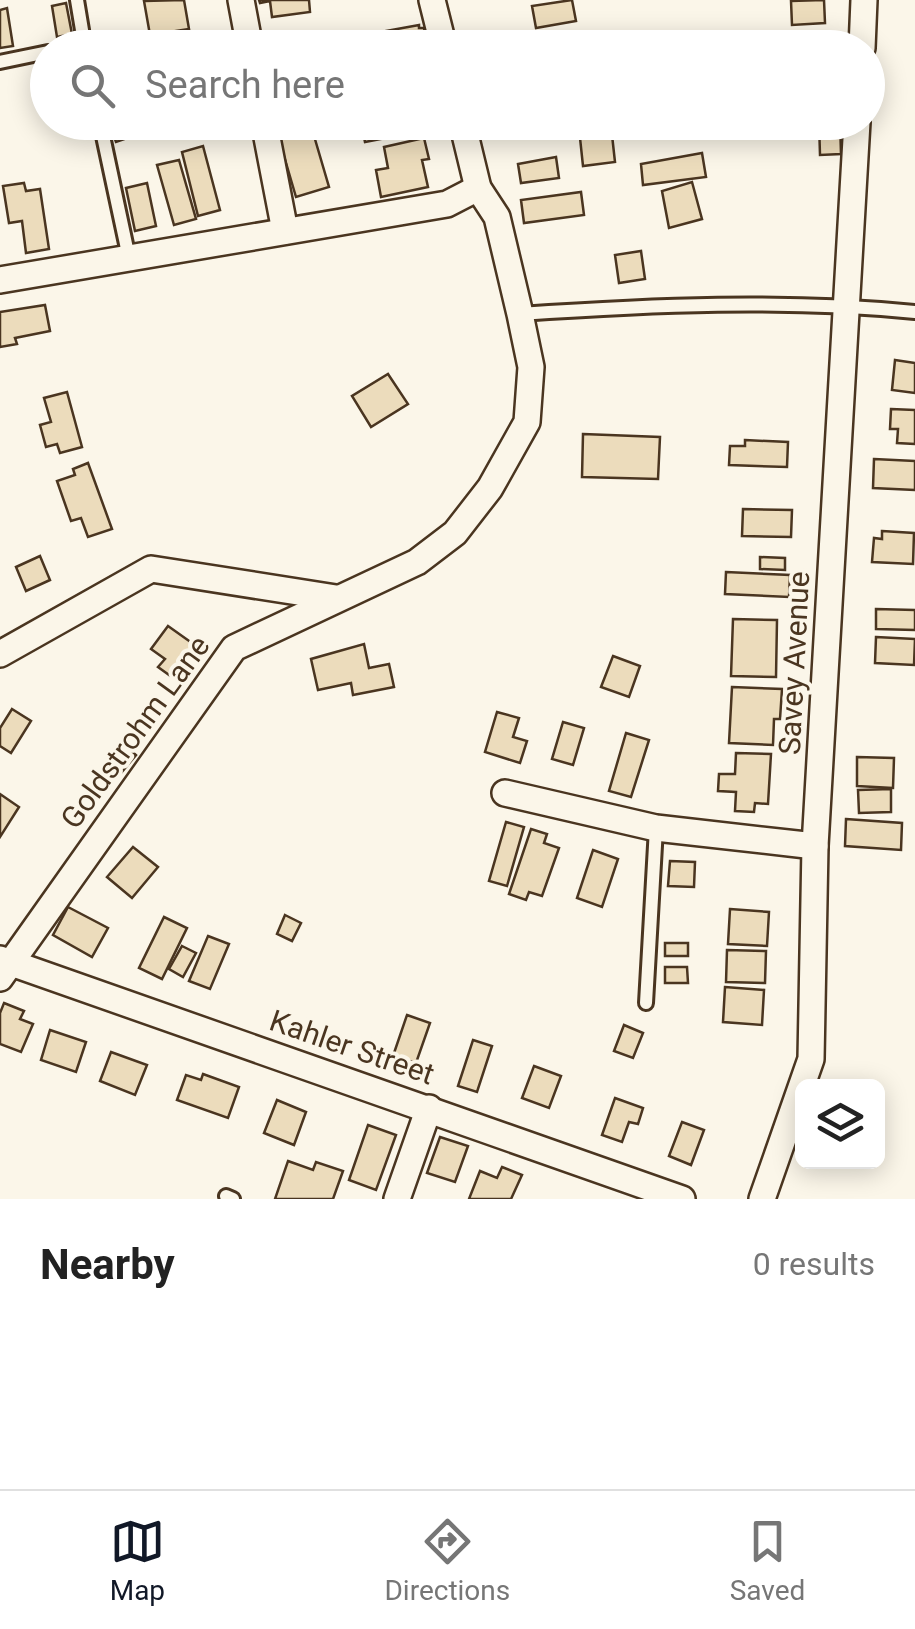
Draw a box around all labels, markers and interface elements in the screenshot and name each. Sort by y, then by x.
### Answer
search box [30,30,885,140]
icon: search [65,58,120,113]
text: Search here [145,63,345,107]
street label: Savey Avenue [772,570,816,756]
street label: Goldstrohm Lane [53,629,217,835]
street label: Kahler Street [265,1003,439,1091]
map controls [795,1079,885,1169]
button: layers [795,1079,885,1169]
text: Nearby [40,1240,175,1289]
text: 0 results [753,1245,875,1283]
tab: Map [110,1514,165,1607]
tab: Directions [384,1514,510,1607]
tab: Saved [730,1514,805,1607]

